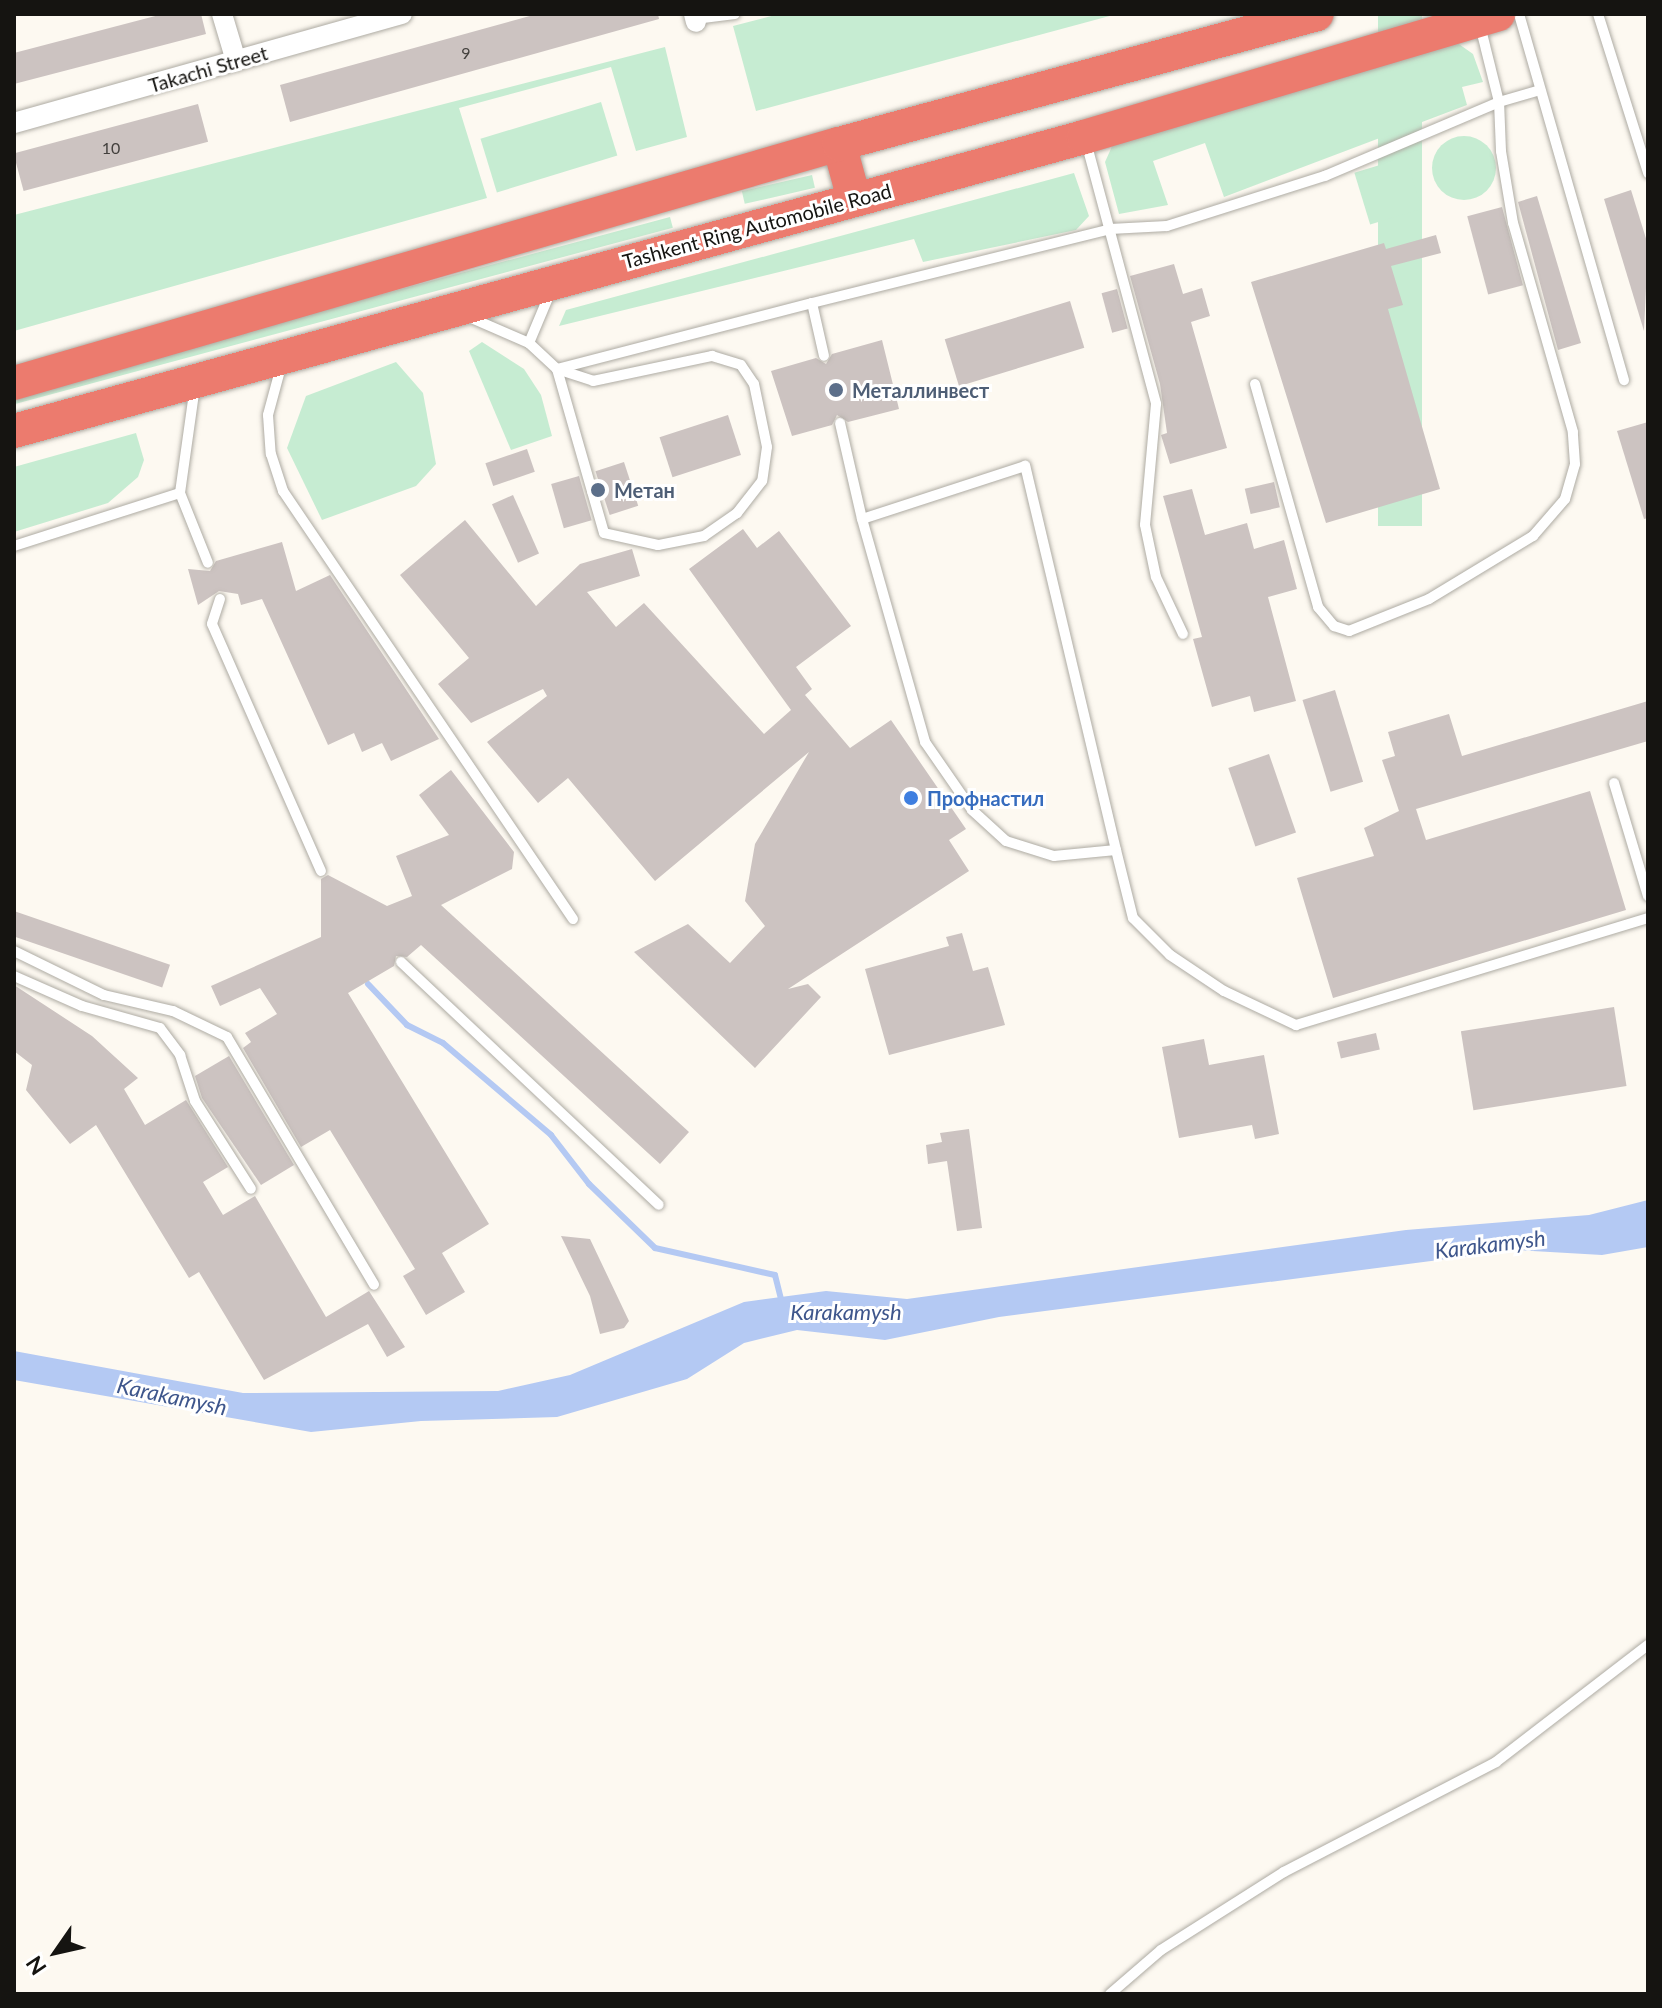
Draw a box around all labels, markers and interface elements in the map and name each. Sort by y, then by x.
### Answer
street label: Takachi Street [146,41,270,97]
house number: 9 [461,43,471,63]
house number: 10 [102,138,120,158]
street label: Tashkent Ring Automobile Road [620,178,894,274]
place label: Металлинвест [852,378,989,402]
marker: Металлинвест [827,381,845,399]
place label: Метан [614,478,675,502]
marker: Метан [589,481,607,499]
place label: Профнастил [927,786,1044,810]
marker: Профнастил [902,789,920,807]
water label: Karakamysh [1433,1224,1547,1264]
water label: Karakamysh [790,1299,902,1325]
water label: Karakamysh [115,1372,229,1420]
north arrow [16,1912,96,1992]
text: N [20,1951,52,1980]

